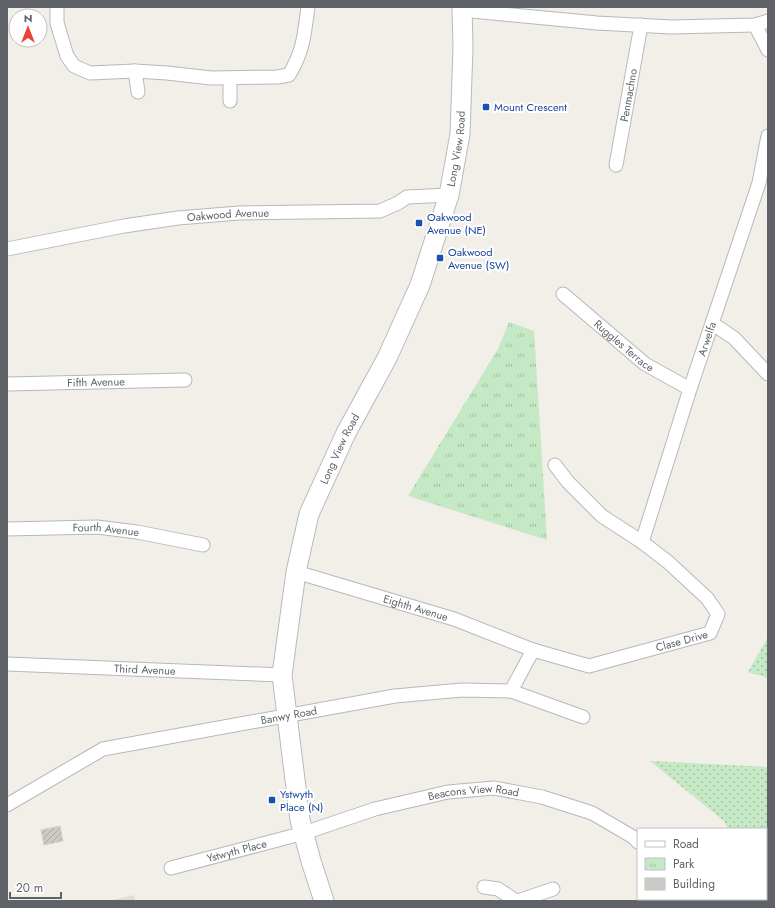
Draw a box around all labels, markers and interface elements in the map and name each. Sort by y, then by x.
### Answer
north arrow [8,8,48,48]
text: N [24,10,32,26]
street label: Penmachno [616,67,641,123]
place label: Mount Crescent [494,99,567,115]
marker: Mount Crescent [481,102,491,112]
street label: Long View Road [443,111,469,188]
street label: Oakwood Avenue [186,205,270,225]
place label: Oakwood Avenue (NE) [427,209,486,238]
marker: Oakwood Avenue (NE) [414,218,424,228]
place label: Oakwood Avenue (SW) [448,244,509,273]
marker: Oakwood Avenue (SW) [435,253,445,263]
street label: Ruggles Terrace [591,316,657,376]
street label: Arwelfa [694,320,720,358]
street label: Fifth Avenue [67,373,125,391]
street label: Long View Road [316,411,363,487]
street label: Fourth Avenue [72,519,140,540]
street label: Eighth Avenue [381,590,451,625]
street label: Clase Drive [654,626,710,655]
street label: Third Avenue [114,660,176,679]
street label: Banwy Road [259,702,318,728]
street label: Beacons View Road [426,780,520,804]
place label: Ystwyth Place (N) [280,786,323,815]
marker: Ystwyth Place (N) [267,795,277,805]
legend [637,828,767,900]
street label: Ystwyth Place [205,835,269,866]
text: Road [673,835,699,853]
text: Park [673,855,695,873]
scale bar [10,874,61,900]
text: Building [673,875,715,893]
text: 20 m [16,879,43,897]

